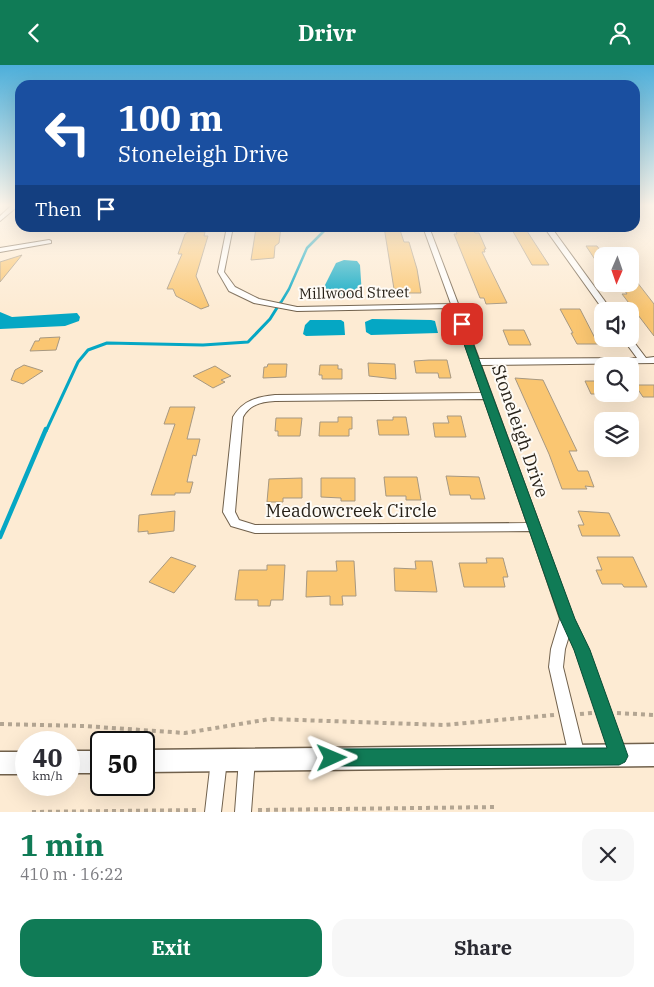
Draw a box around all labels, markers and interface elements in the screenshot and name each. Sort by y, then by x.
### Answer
text: Drivr [298,18,356,47]
icon: back [20,19,48,47]
icon: person [606,19,634,47]
text: 100 m [118,95,223,141]
icon: left [35,100,100,165]
text: Stoneleigh Drive [118,139,289,168]
icon: arrive [92,195,120,223]
text: Then [35,197,82,221]
north arrow [594,247,639,293]
map controls [594,247,639,457]
street label: Millwood Street [299,282,409,303]
button: sound [594,302,639,347]
pin [441,303,483,345]
icon: arrive [448,310,476,338]
button: search [594,357,639,402]
street label: Stoneleigh Drive [487,361,554,501]
button: layers [594,412,639,457]
street label: Meadowcreek Circle [265,499,437,522]
speed limit sign: 50 [90,731,155,796]
position arrow [305,731,357,783]
text: 40 [32,741,63,774]
text: km/h [32,768,63,783]
text: 1 min [20,825,104,864]
button: close [582,829,634,881]
text: 410 m · 16:22 [20,864,123,884]
button: Exit [20,919,322,977]
button: Share [332,919,634,977]

